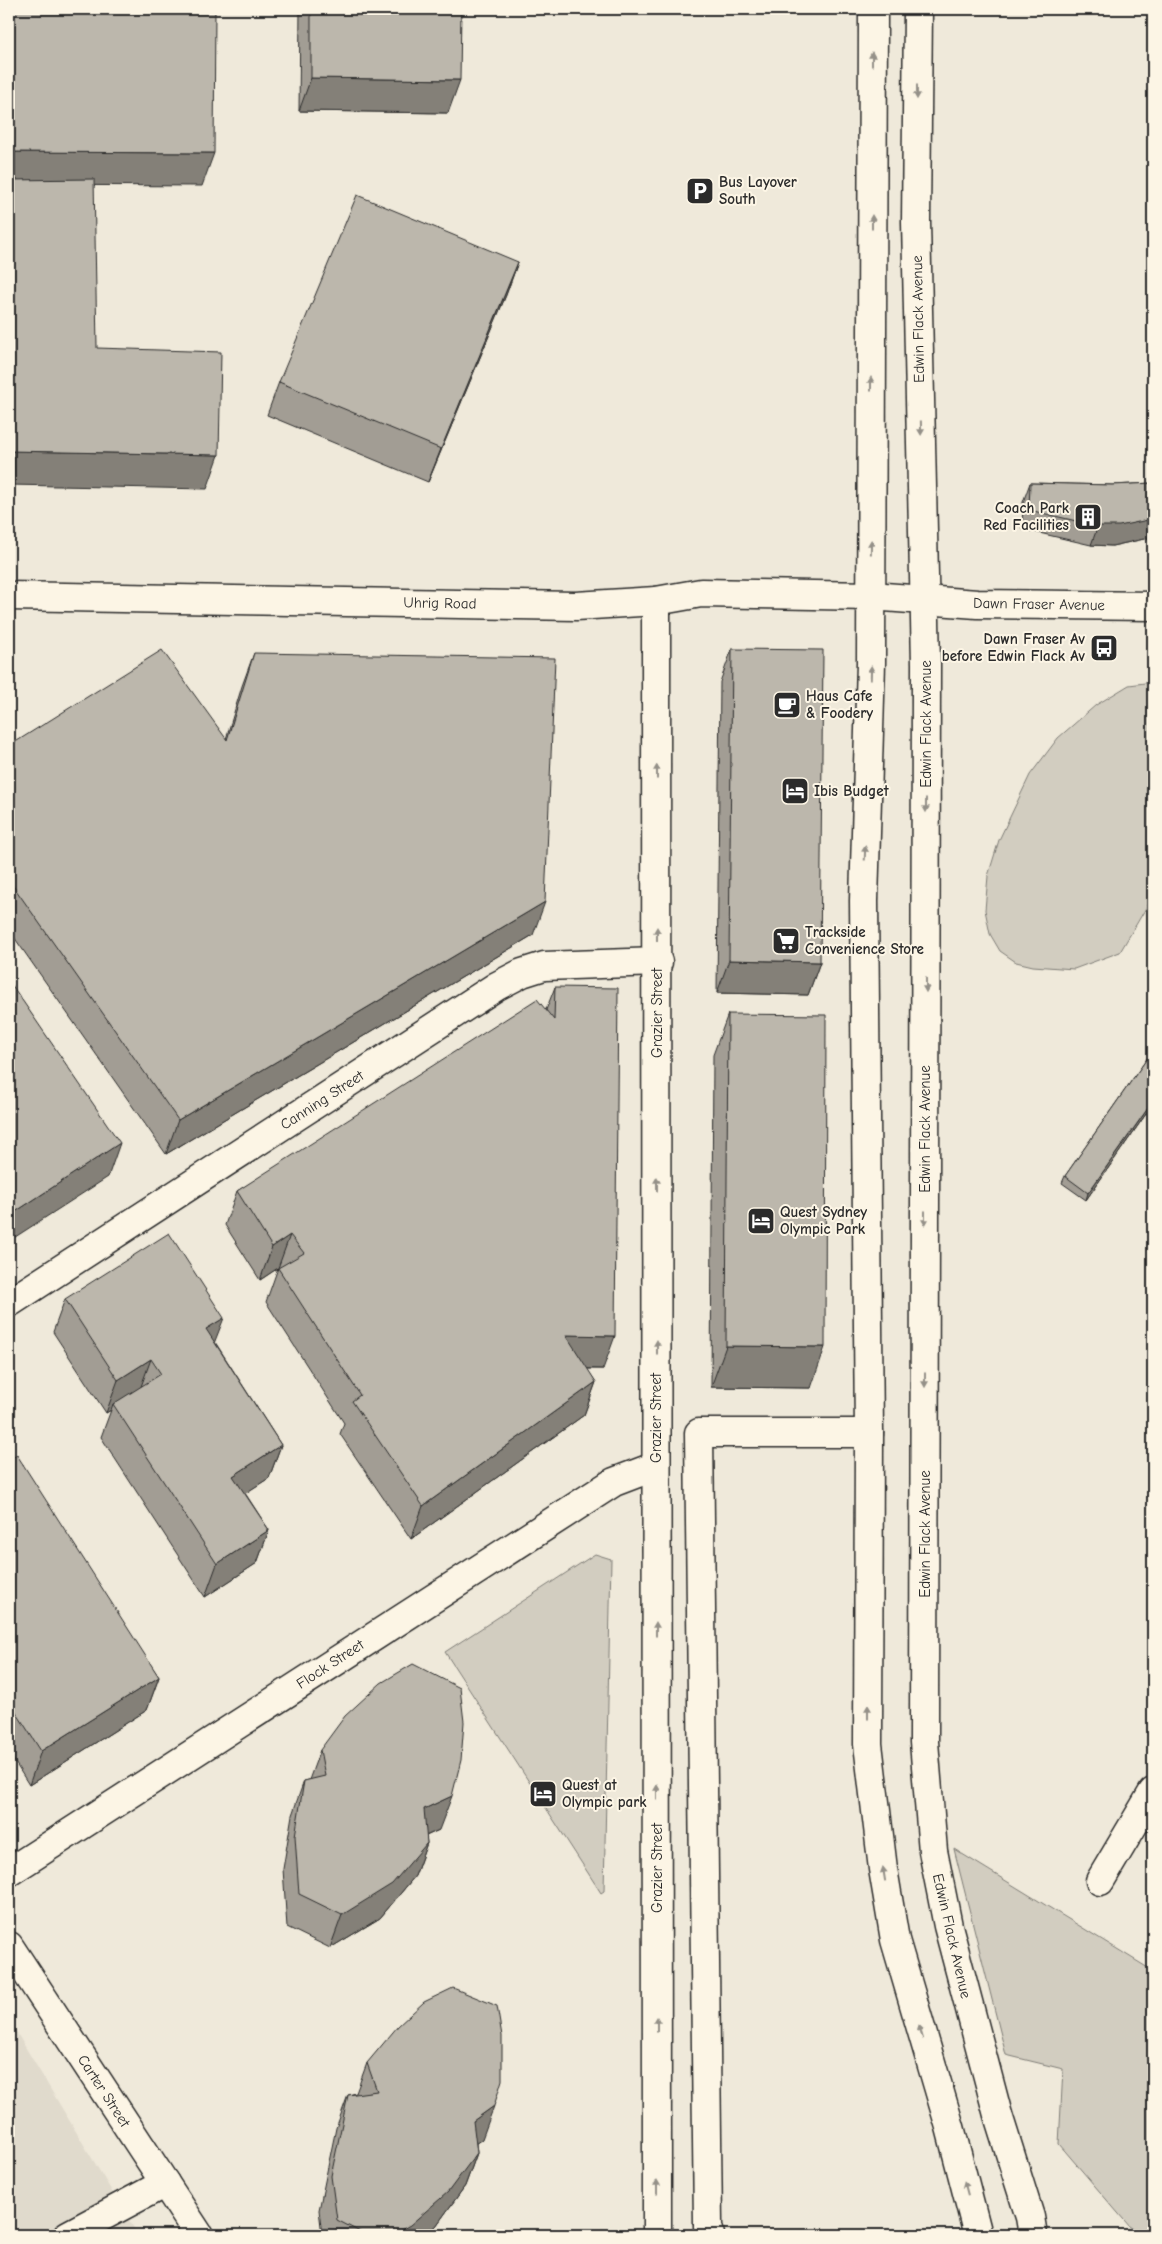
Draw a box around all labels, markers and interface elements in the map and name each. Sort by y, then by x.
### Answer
one-way arrow [868,51,876,67]
one-way arrow [913,85,921,101]
place label: Bus Layover South [719,173,797,208]
parking icon: Bus Layover South [685,176,715,206]
one-way arrow [868,214,876,230]
street label: Edwin Flack Avenue [908,255,928,383]
one-way arrow [868,376,876,392]
one-way arrow [917,420,925,436]
place label: Coach Park Red Facilities [983,499,1070,534]
building icon: Coach Park Red Facilities [1073,502,1103,532]
one-way arrow [868,539,876,555]
street label: Uhrig Road [403,593,477,613]
street label: Dawn Fraser Avenue [973,594,1106,614]
place label: Dawn Fraser Av before Edwin Flack Av [942,630,1086,665]
bus stop icon: Dawn Fraser Av before Edwin Flack Av [1089,633,1119,663]
street label: Edwin Flack Avenue [917,660,935,788]
one-way arrow [867,664,875,680]
place label: Haus Cafe & Foodery [806,687,873,722]
cafe icon: Haus Cafe & Foodery [772,690,802,720]
one-way arrow [653,764,661,780]
hotel icon: Ibis Budget [780,776,810,806]
place label: Ibis Budget [814,782,890,800]
one-way arrow [922,797,930,813]
one-way arrow [861,844,869,860]
place label: Trackside Convenience Store [805,923,924,958]
one-way arrow [653,926,661,942]
supermarket icon: Trackside Convenience Store [771,926,801,956]
street label: Grazier Street [648,967,666,1058]
one-way arrow [922,977,930,993]
street label: Edwin Flack Avenue [916,1065,934,1193]
street label: Canning Street [277,1066,368,1134]
one-way arrow [653,1176,661,1192]
place label: Quest Sydney Olympic Park [780,1203,867,1238]
hotel icon: Quest Sydney Olympic Park [746,1206,776,1236]
one-way arrow [921,1210,929,1226]
one-way arrow [653,1339,661,1355]
street label: Grazier Street [647,1372,665,1463]
one-way arrow [921,1372,929,1388]
street label: Edwin Flack Avenue [916,1470,934,1598]
one-way arrow [652,1621,660,1637]
street label: Flock Street [293,1635,368,1692]
one-way arrow [864,1704,872,1720]
place label: Quest at Olympic park [562,1776,647,1811]
hotel icon: Quest at Olympic park [528,1779,558,1809]
one-way arrow [653,1783,661,1799]
street label: Grazier Street [648,1822,666,1913]
one-way arrow [879,1865,887,1881]
street label: Edwin Flack Avenue [929,1872,975,2001]
one-way arrow [653,2016,661,2032]
one-way arrow [916,2024,924,2039]
street label: Carter Street [74,2051,134,2131]
one-way arrow [653,2178,661,2194]
one-way arrow [962,2180,970,2195]

